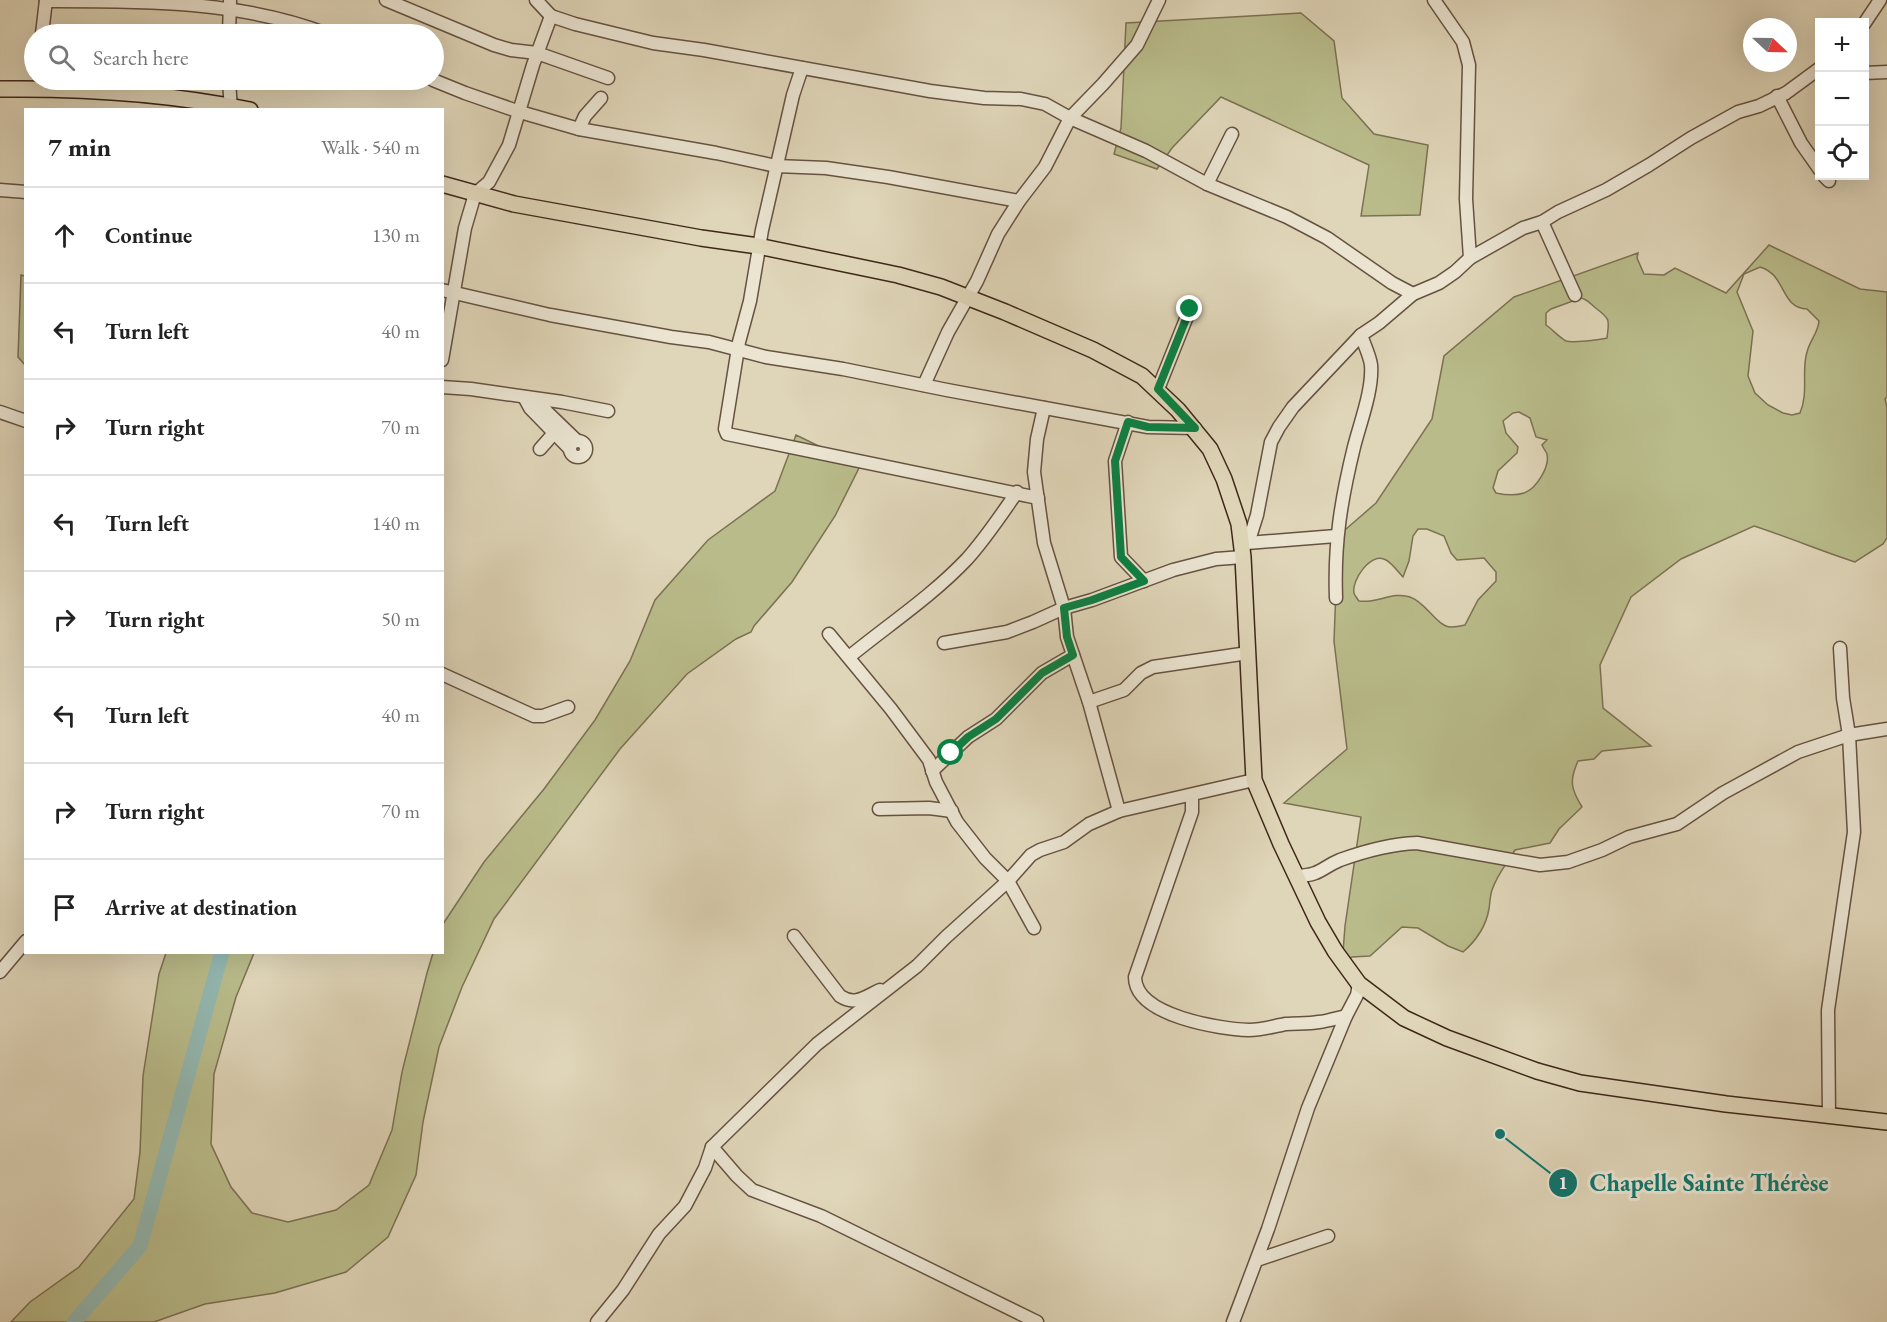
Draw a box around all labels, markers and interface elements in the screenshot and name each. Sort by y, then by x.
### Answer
north arrow [1743,18,1797,72]
map controls [1815,18,1869,180]
button: + [1815,18,1869,72]
search box [24,24,444,90]
icon: search [45,41,78,74]
text: Search here [93,43,188,72]
button: − [1815,72,1869,126]
button: locate [1815,126,1869,180]
text: 7 min [48,130,111,164]
text: Walk · 540 m [321,134,420,160]
icon: ahead [48,219,81,252]
text: Continue [105,221,192,250]
text: 130 m [372,222,420,248]
route end [1176,295,1202,321]
icon: left [48,315,81,348]
text: Turn left [105,317,189,346]
text: 40 m [381,318,420,344]
icon: right [48,411,81,444]
text: Turn right [105,413,204,442]
text: 70 m [381,414,420,440]
icon: left [48,507,81,540]
text: Turn left [105,509,189,538]
text: 140 m [372,510,420,536]
icon: right [48,603,81,636]
text: Turn right [105,605,204,634]
text: 50 m [381,606,420,632]
icon: left [48,699,81,732]
text: Turn left [105,701,189,730]
text: 40 m [381,702,420,728]
route start [937,739,963,765]
icon: right [48,795,81,828]
text: Turn right [105,797,204,826]
text: 70 m [381,798,420,824]
icon: arrive [48,891,81,924]
text: Arrive at destination [105,893,297,922]
callout: Chapelle Sainte Thérèse [1548,1162,1841,1204]
text: Chapelle Sainte Thérèse [1590,1167,1828,1198]
text: 1 [1558,1171,1568,1194]

